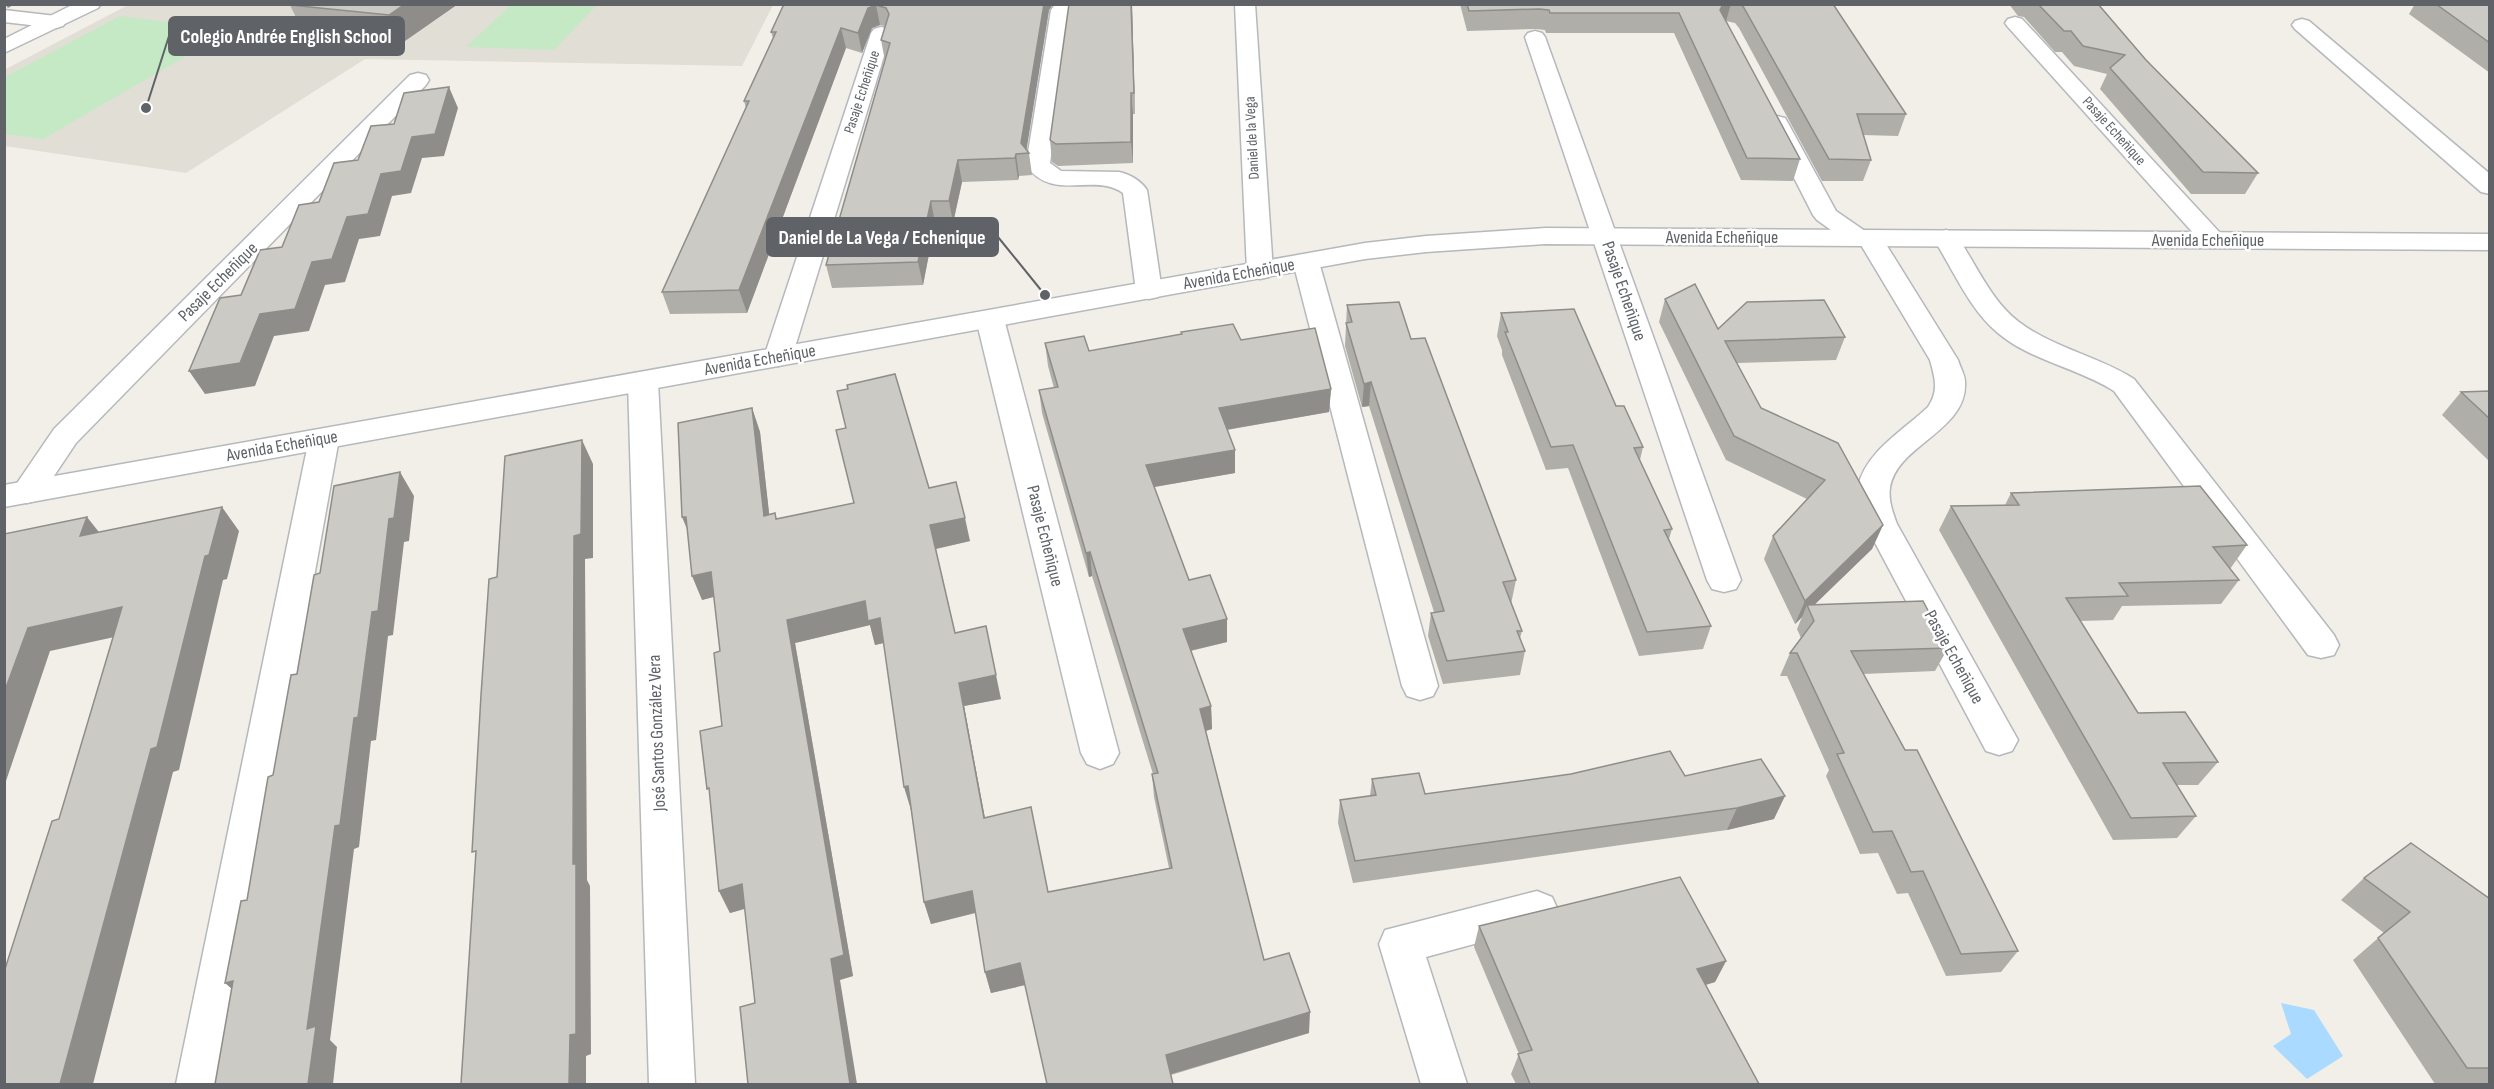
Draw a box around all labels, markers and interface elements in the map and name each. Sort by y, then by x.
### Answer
callout: Colegio Andrée English School [169,17,404,55]
text: Colegio Andrée English School [180,25,392,49]
street label: Pasaje Echeñique [840,48,884,136]
street label: Pasaje Echeñique [2078,93,2150,169]
street label: Daniel de la Vega [1240,96,1264,180]
callout: Daniel de La Vega / Echenique [767,218,998,256]
text: Daniel de La Vega / Echenique [778,226,986,250]
street label: Avenida Echeñique [1665,227,1778,248]
street label: Avenida Echeñique [2151,230,2264,251]
street label: Pasaje Echeñique [174,238,262,326]
street label: Pasaje Echeñique [1597,239,1651,343]
street label: Avenida Echeñique [1181,254,1296,294]
street label: Avenida Echeñique [702,340,817,380]
street label: Avenida Echeñique [224,426,339,466]
street label: Pasaje Echeñique [1022,483,1068,589]
street label: Pasaje Echeñique [1920,607,1988,707]
street label: José Santos González Vera [644,654,670,813]

